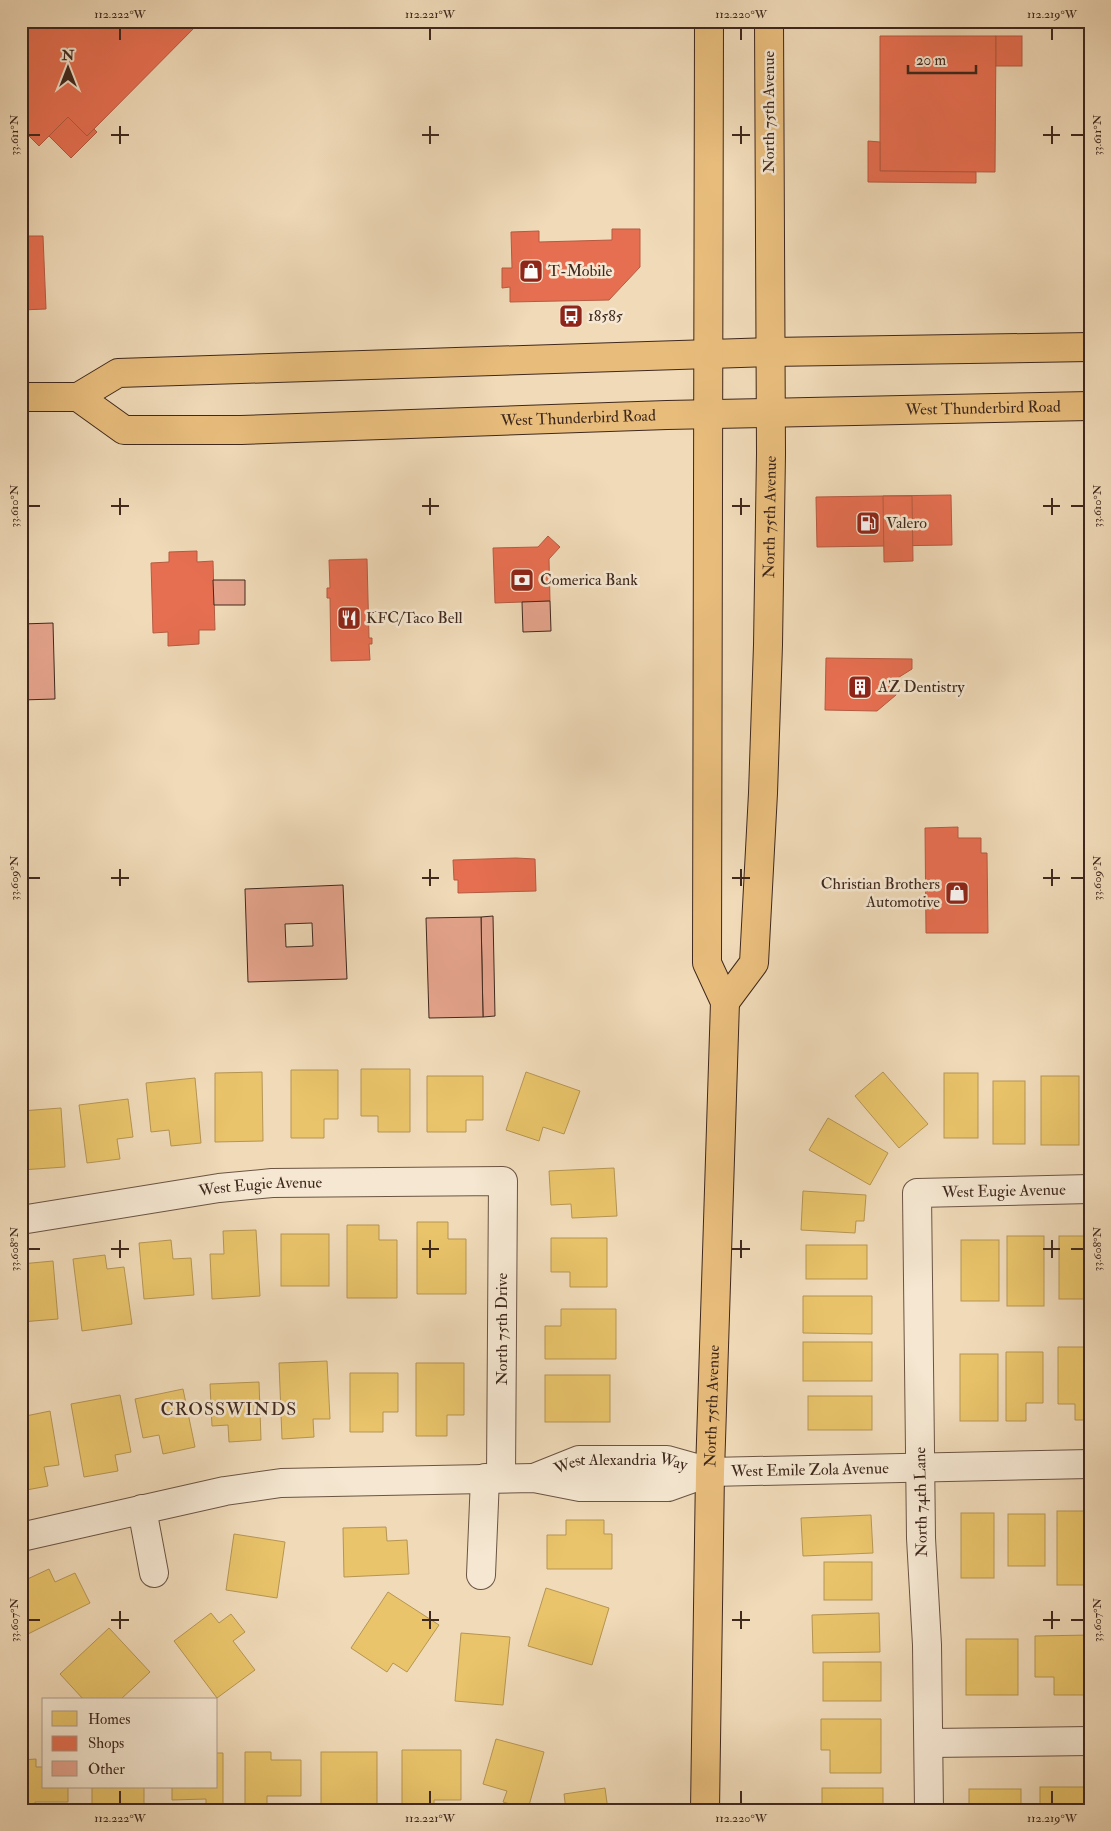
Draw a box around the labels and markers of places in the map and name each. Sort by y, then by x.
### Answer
shop icon: T-Mobile [518,258,544,284]
place label: T-Mobile [548,261,613,281]
bus stop icon: 18585 [558,303,584,329]
place label: 18585 [588,306,623,326]
fuel station icon: Valero [855,510,881,536]
place label: Valero [886,513,927,533]
bank icon: Comerica Bank [509,567,535,593]
place label: Comerica Bank [540,570,638,590]
restaurant icon: KFC/Taco Bell [336,605,362,631]
place label: KFC/Taco Bell [366,608,463,628]
building icon: AZ Dentistry [847,674,873,700]
place label: AZ Dentistry [877,677,965,697]
place label: Christian Brothers Automotive [821,874,940,912]
shop icon: Christian Brothers Automotive [944,880,970,906]

